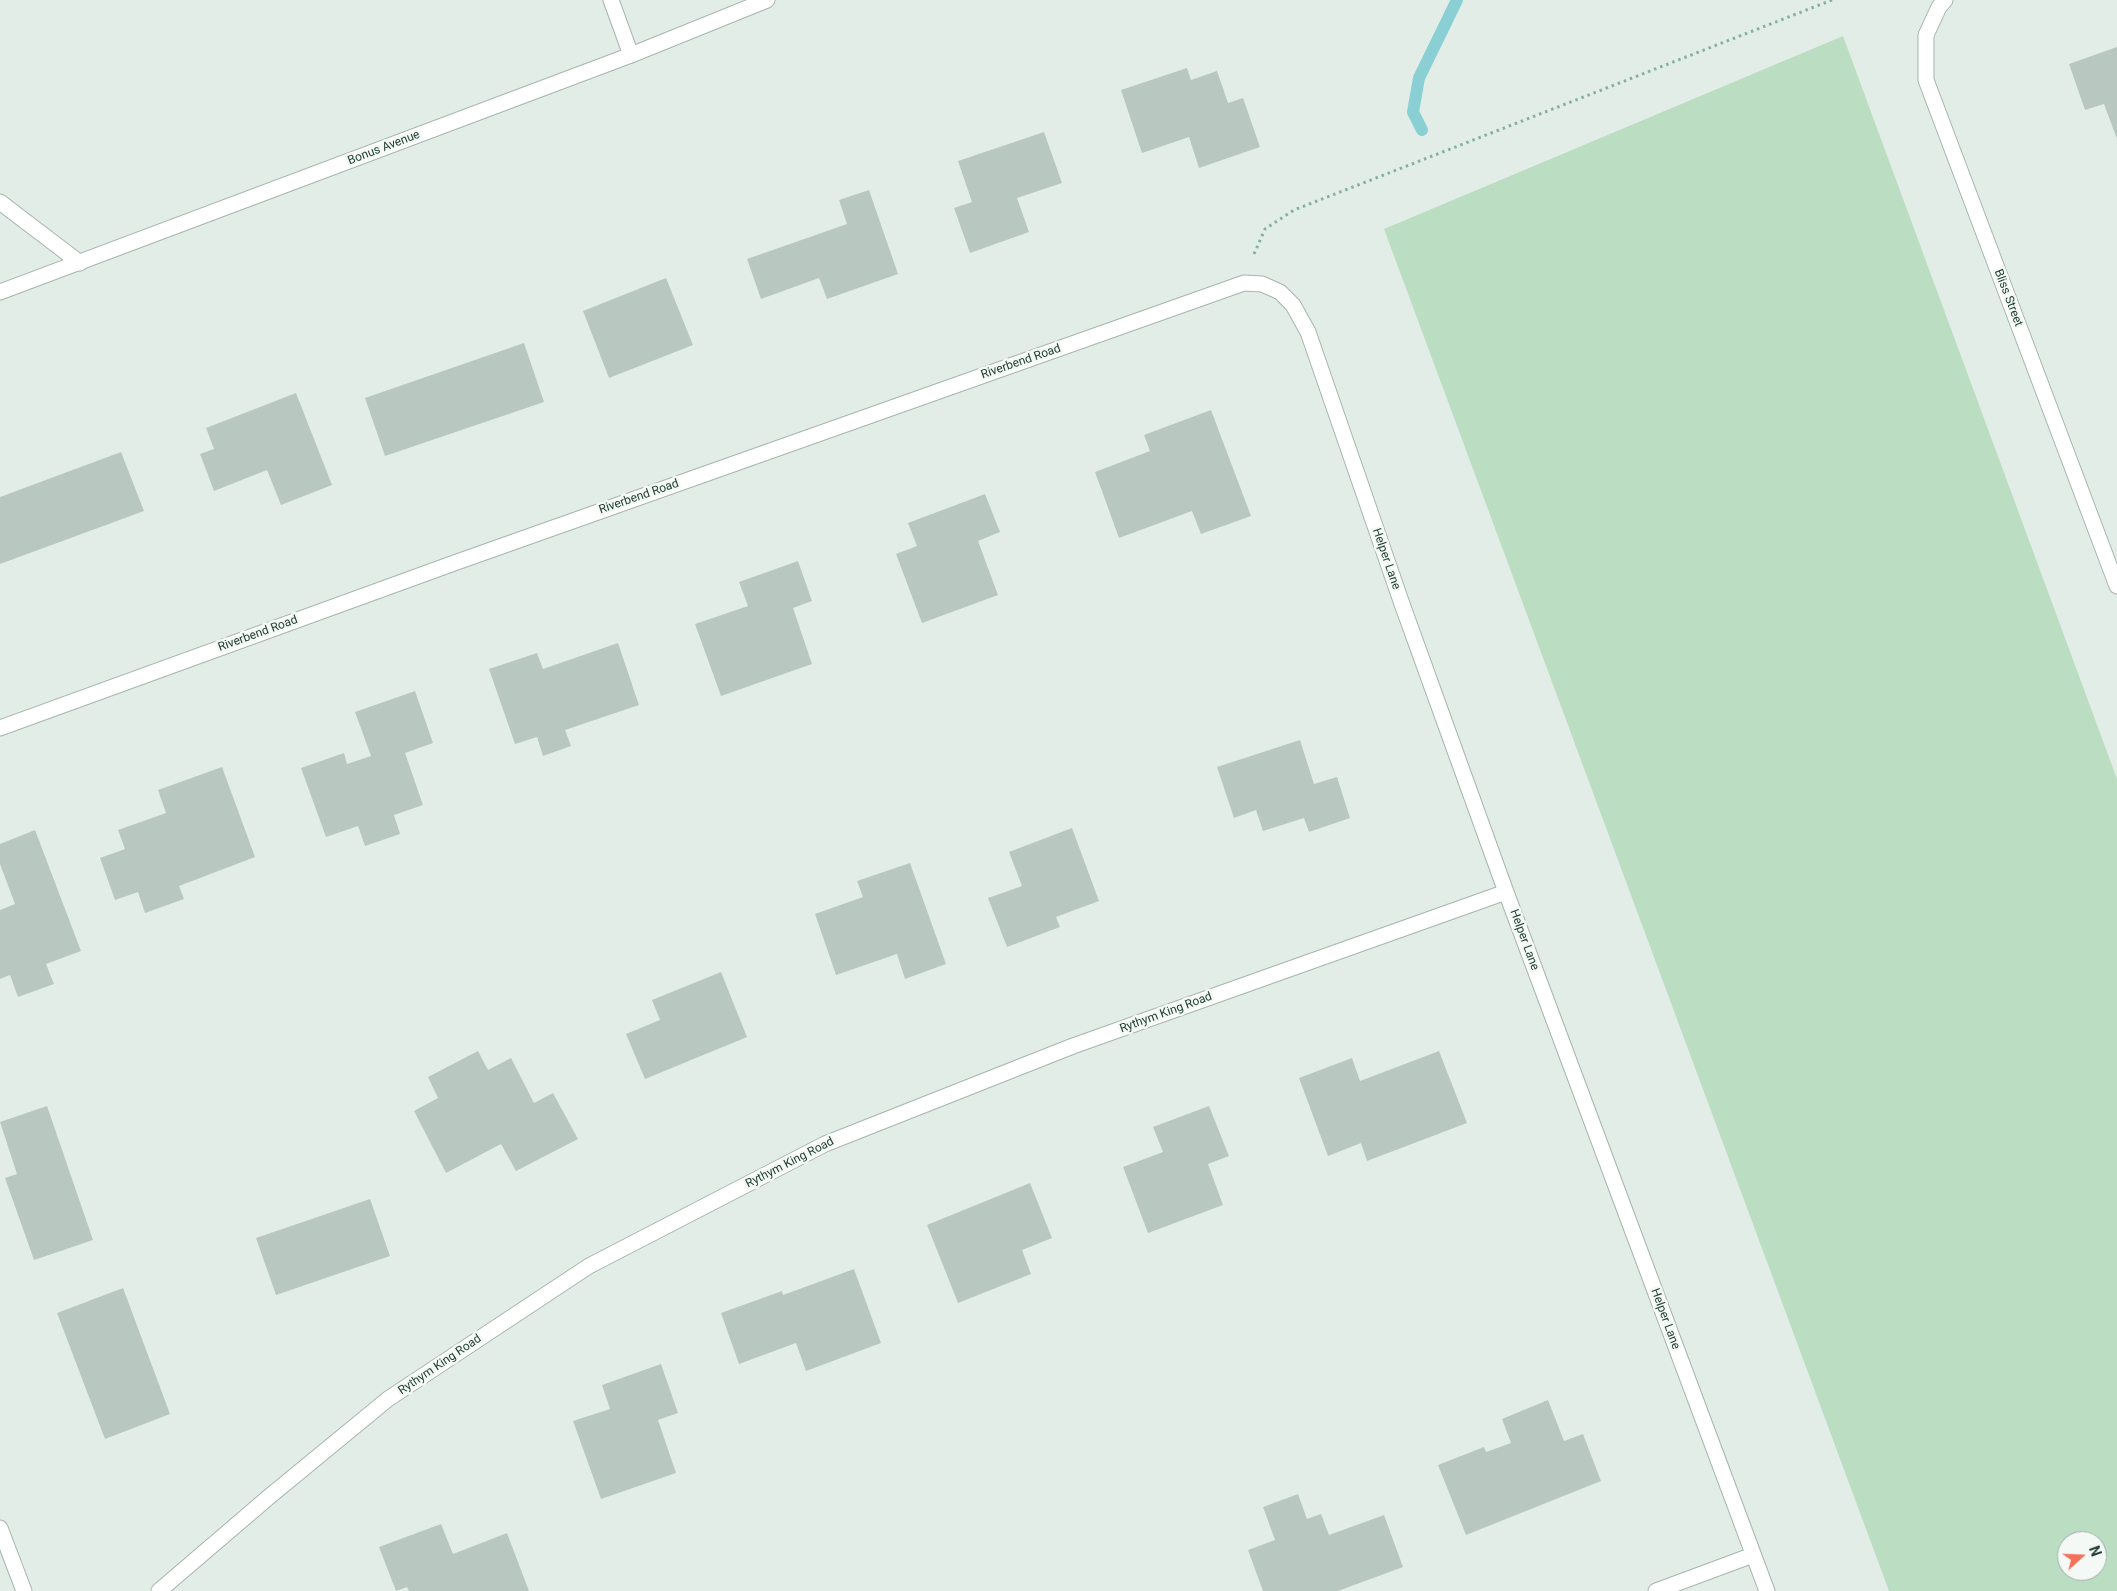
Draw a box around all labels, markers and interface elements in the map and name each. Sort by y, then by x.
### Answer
street label: Bonus Avenue [346,128,422,168]
street label: Bliss Street [1990,267,2026,329]
street label: Riverbend Road [979,342,1063,382]
street label: Riverbend Road [597,477,681,517]
street label: Helper Lane [1369,526,1403,592]
street label: Riverbend Road [216,613,300,655]
street label: Helper Lane [1506,907,1542,973]
street label: Rythym King Road [1118,990,1214,1036]
street label: Rythym King Road [743,1135,837,1191]
street label: Helper Lane [1647,1286,1683,1352]
street label: Rythym King Road [396,1332,484,1398]
north arrow [2057,1531,2107,1581]
text: N [2086,1544,2104,1559]

